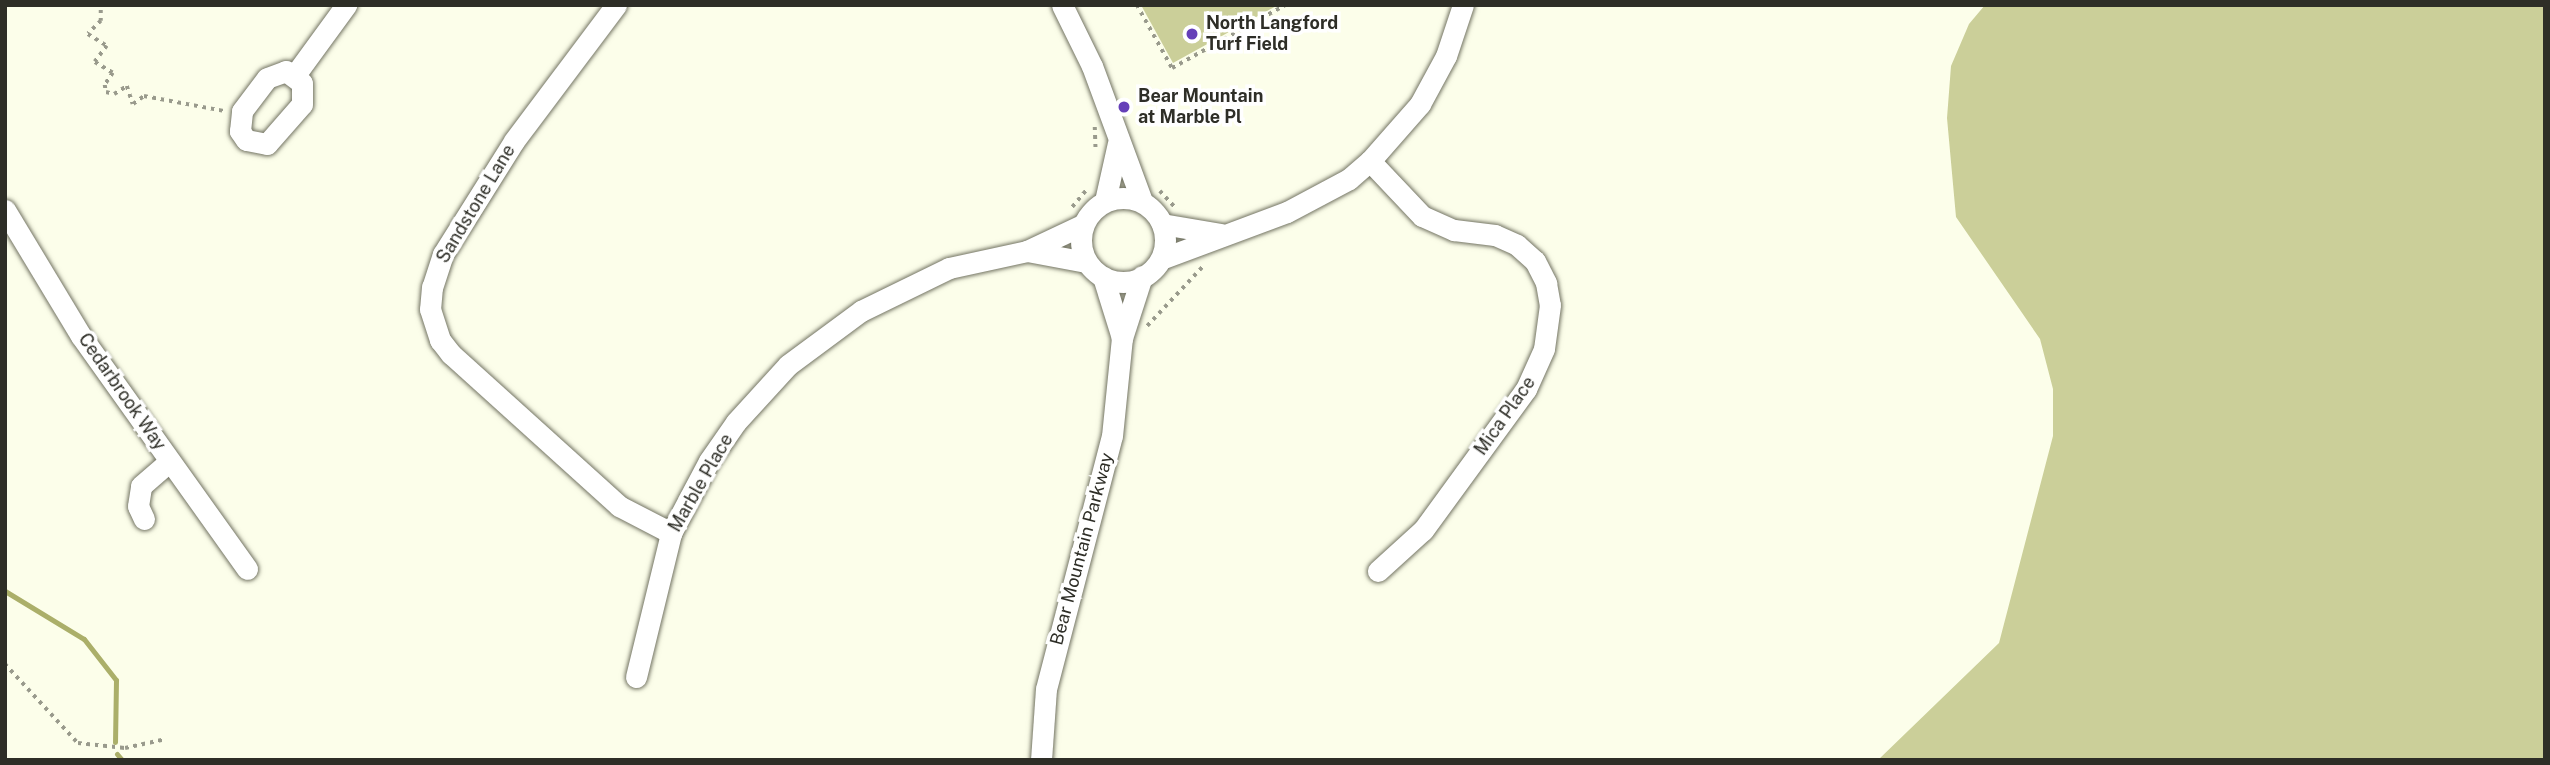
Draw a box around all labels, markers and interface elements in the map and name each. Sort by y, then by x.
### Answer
place label: North Langford Turf Field [1206,13,1338,56]
marker: North Langford Turf Field [1184,26,1200,42]
place label: Bear Mountain at Marble Pl [1138,86,1263,128]
marker: Bear Mountain at Marble Pl [1116,99,1132,115]
street label: Sandstone Lane [432,141,520,267]
street label: Cedarbrook Way [73,329,171,455]
street label: Mica Place [1470,373,1540,459]
street label: Marble Place [664,430,738,536]
street label: Bear Mountain Parkway [1046,451,1118,647]

